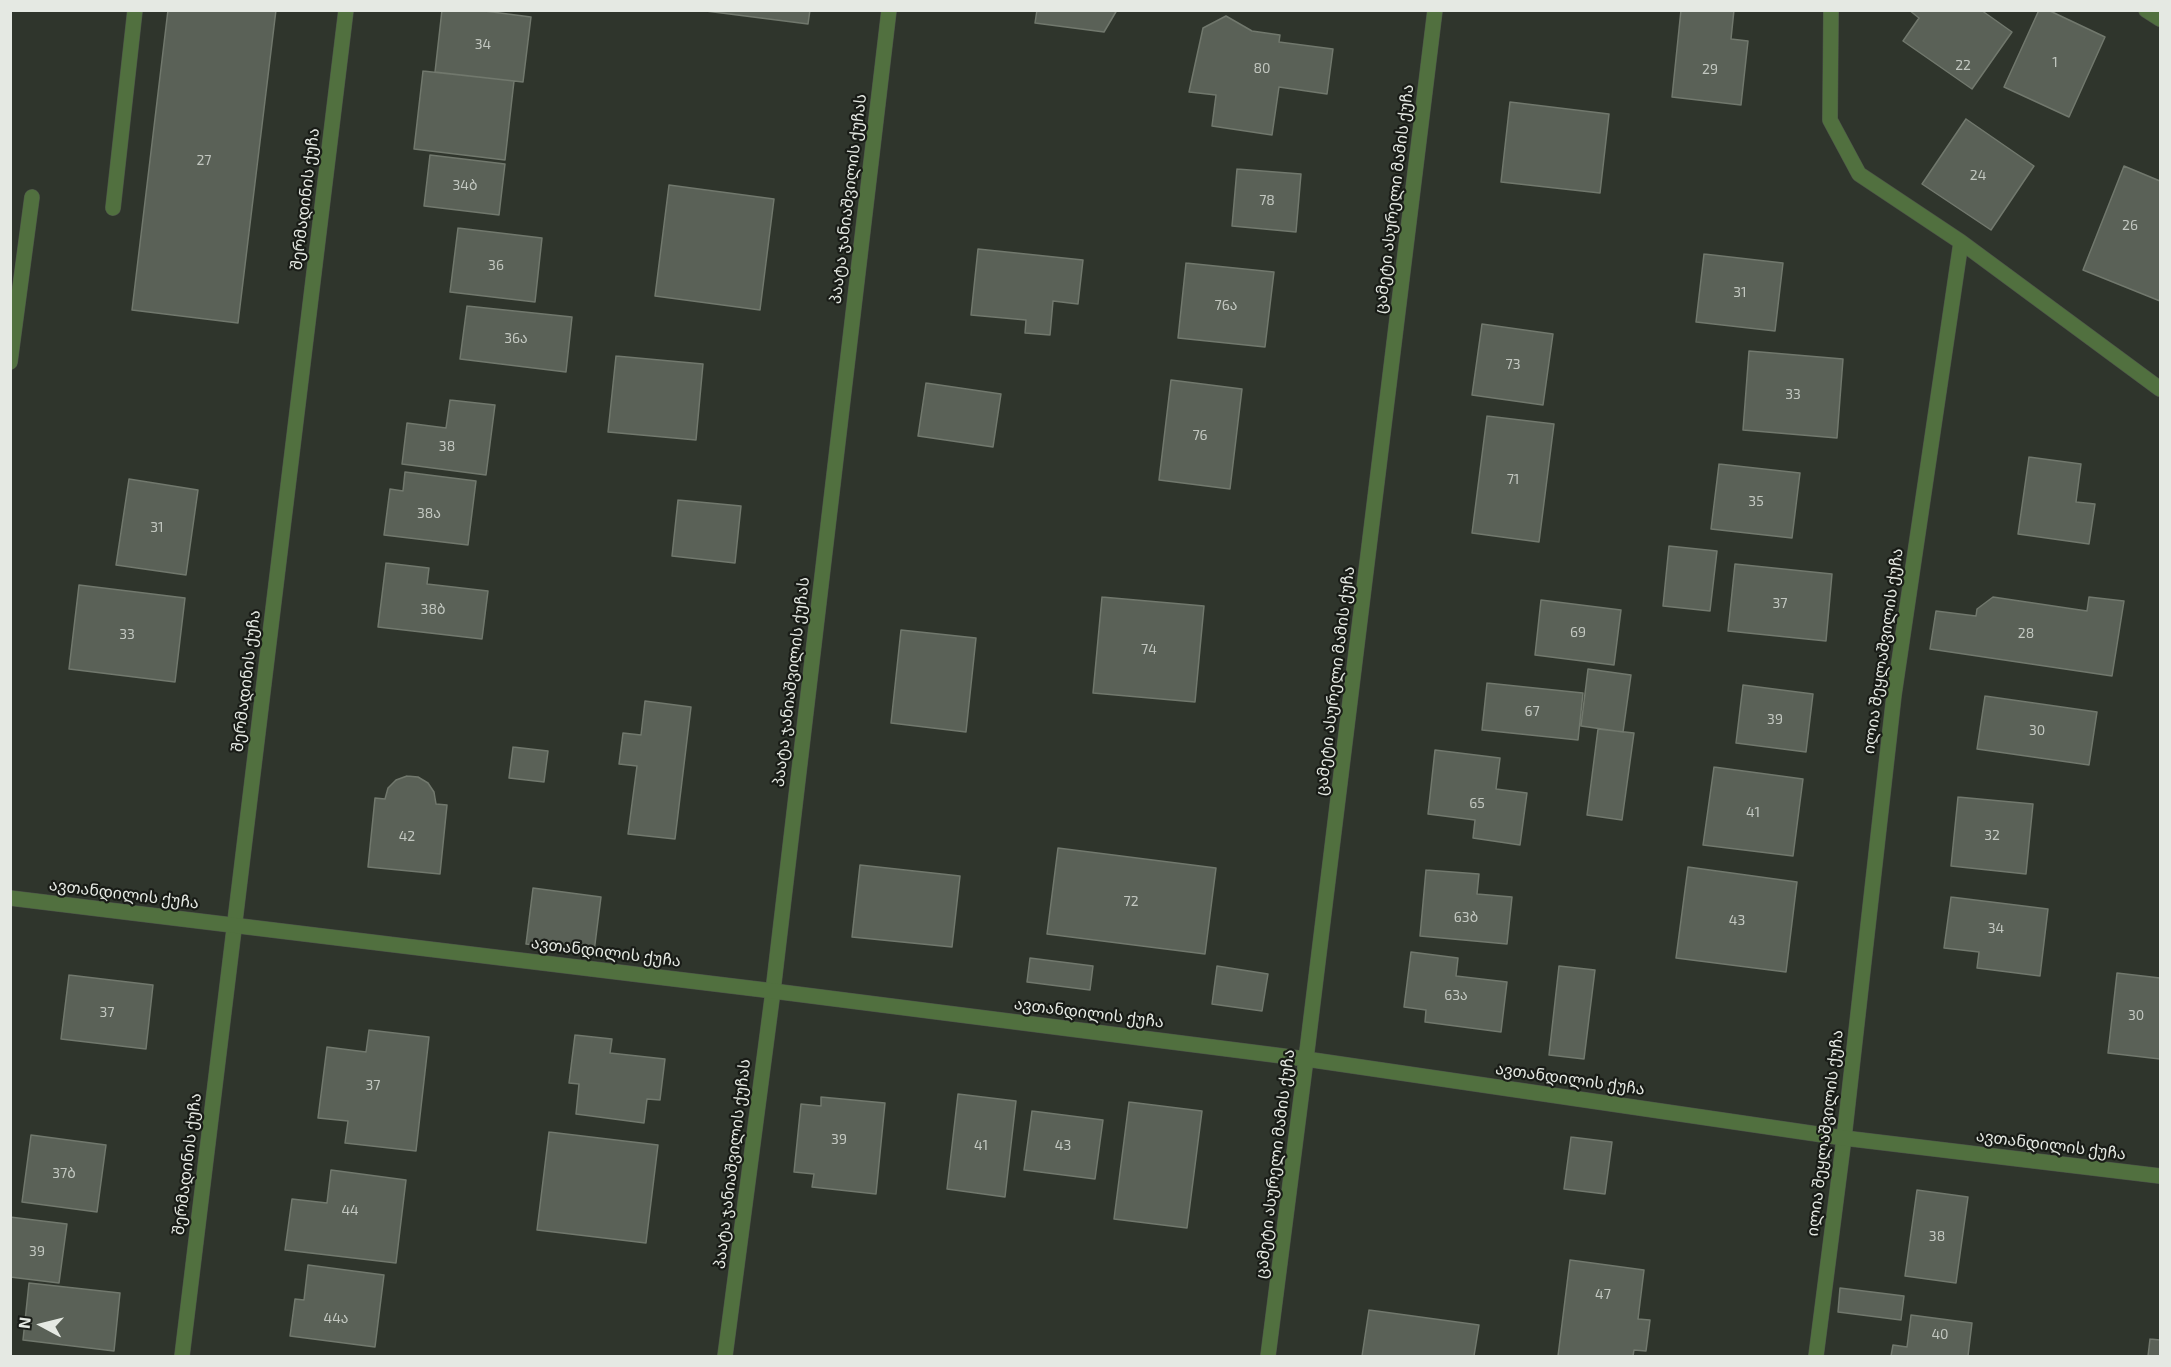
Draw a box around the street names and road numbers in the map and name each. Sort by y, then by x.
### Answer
street label: ცამეტი ასურელი მამის ქუჩა [1370,83,1418,315]
street label: პაატა ჯანიაშვილის ქუჩას [826,93,870,305]
street label: შერმადინის ქუჩა [287,127,323,271]
street label: ილია შეყლაშვილის ქუჩა [1859,547,1907,755]
street label: ცამეტი ასურელი მამის ქუჩა [1311,565,1359,797]
street label: პაატა ჯანიაშვილის ქუჩას [769,576,813,788]
street label: შერმადინის ქუჩა [228,609,264,753]
street label: ავთანდილის ქუჩა [48,875,200,913]
street label: ავთანდილის ქუჩა [530,933,682,971]
street label: ავთანდილის ქუჩა [1013,994,1165,1032]
street label: ილია შეყლაშვილის ქუჩა [1803,1029,1847,1237]
street label: ცამეტი ასურელი მამის ქუჩა [1251,1048,1299,1280]
street label: პაატა ჯანიაშვილის ქუჩას [710,1058,754,1270]
street label: ავთანდილის ქუჩა [1494,1059,1646,1099]
street label: შერმადინის ქუჩა [169,1092,205,1236]
street label: ავთანდილის ქუჩა [1975,1126,2127,1164]

